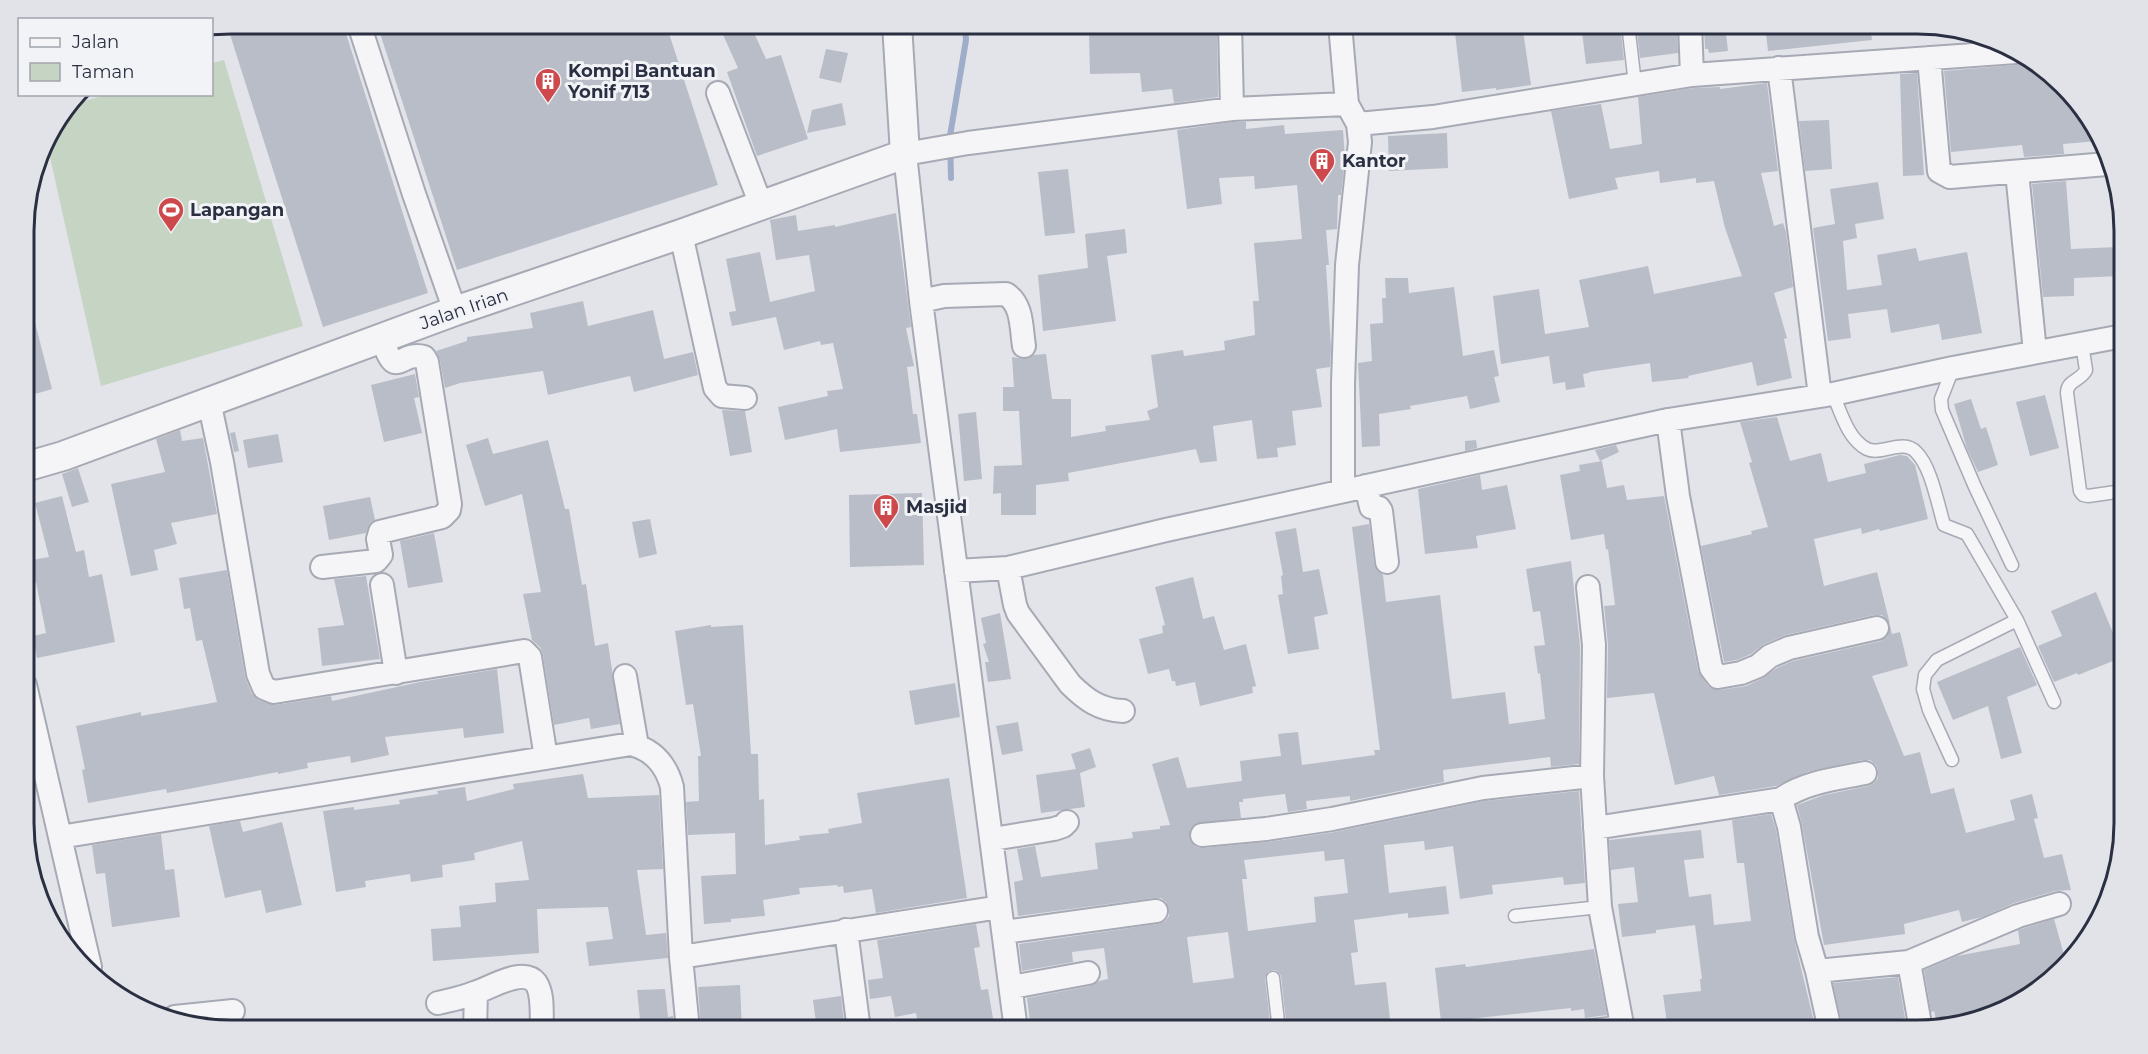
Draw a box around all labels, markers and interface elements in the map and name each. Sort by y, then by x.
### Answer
legend [18,18,213,96]
text: Jalan [71,31,119,53]
place label: Kompi Bantuan Yonif 713 [567,60,716,103]
text: Taman [72,61,134,83]
building icon: Kompi Bantuan Yonif 713 [533,66,563,104]
building icon: Kantor [1307,146,1337,184]
place label: Kantor [1342,150,1406,172]
sports icon: Lapangan [156,195,186,233]
place label: Lapangan [190,199,284,221]
street label: Jalan Irian [416,284,511,335]
building icon: Masjid [871,492,901,530]
place label: Masjid [906,496,967,518]

